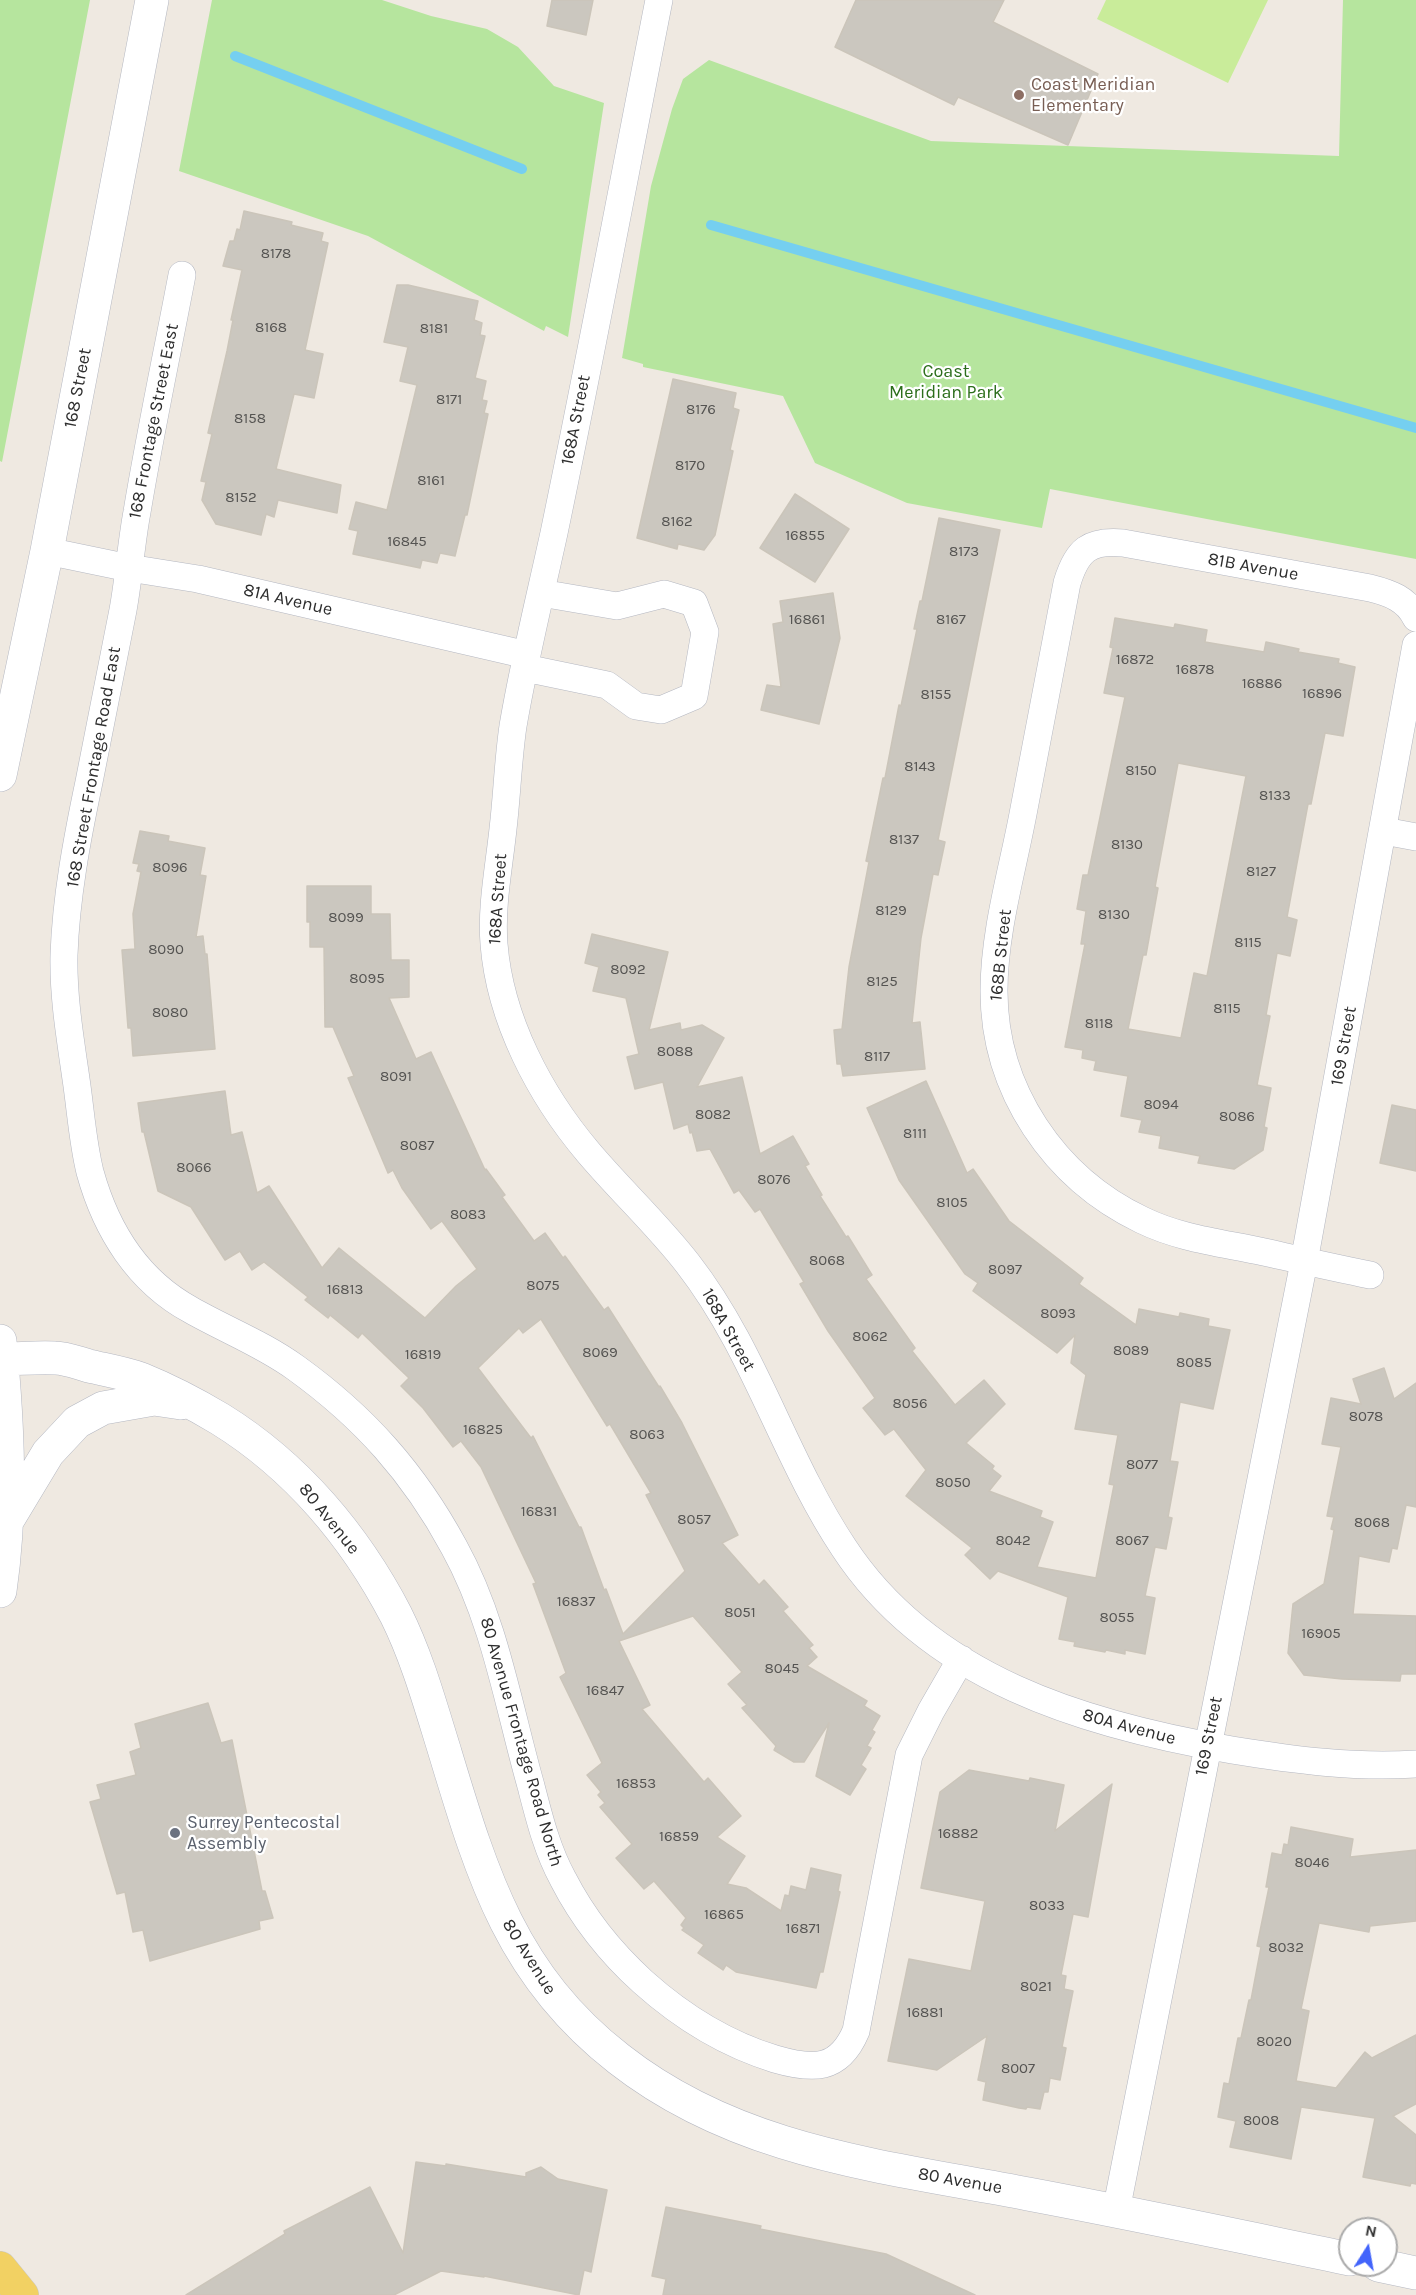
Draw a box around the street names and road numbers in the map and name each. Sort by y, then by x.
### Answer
street label: 168 Frontage Street East [124,322,184,520]
street label: 168 Street [60,346,96,430]
street label: 168A Street [557,373,595,467]
street label: 81B Avenue [1206,548,1300,586]
street label: 81A Avenue [241,579,335,621]
street label: 168 Street Frontage Road East [62,645,126,889]
street label: 168A Street [484,853,512,945]
street label: 168B Street [985,908,1017,1002]
street label: 169 Street [1326,1005,1362,1087]
street label: 168A Street [696,1285,760,1375]
street label: 80 Avenue [294,1479,364,1559]
street label: 80 Avenue Frontage Road North [475,1615,567,1869]
street label: 169 Street [1191,1694,1227,1778]
street label: 80A Avenue [1080,1704,1178,1750]
street label: 80 Avenue [497,1915,561,1999]
street label: 80 Avenue [916,2163,1004,2199]

